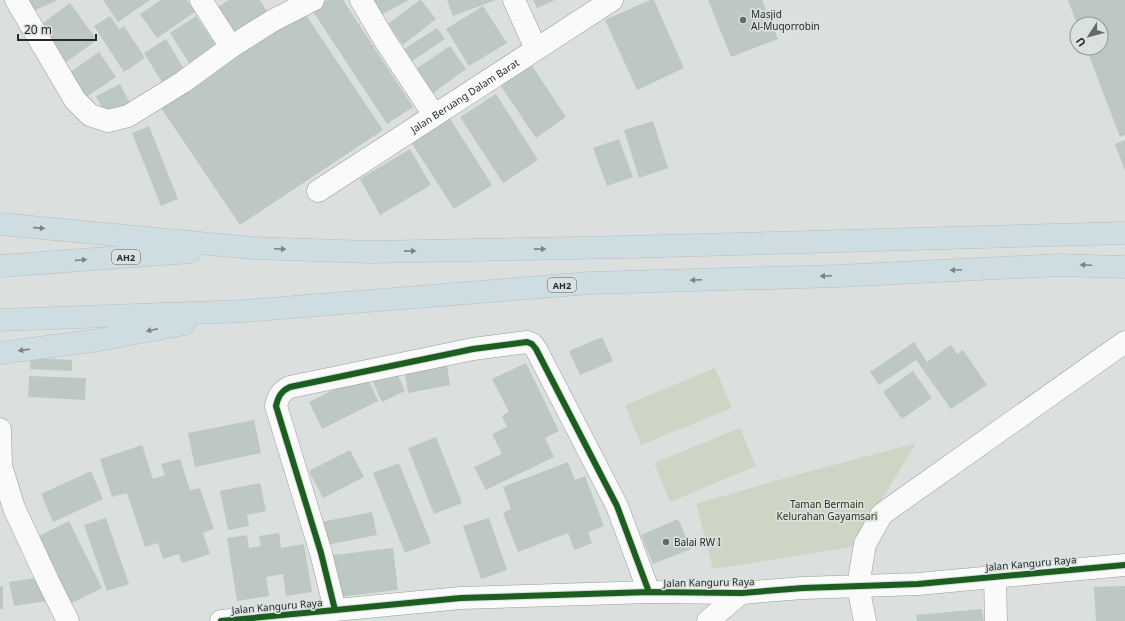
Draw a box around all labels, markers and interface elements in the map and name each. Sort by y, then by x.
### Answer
place label: Masjid Al-Muqorrobin [751,7,820,33]
marker: Masjid Al-Muqorrobin [738,15,748,25]
scale bar [18,16,96,42]
north arrow [1069,16,1109,56]
text: 20 m [24,21,52,38]
text: U [1072,34,1089,50]
street label: Jalan Beruang Dalam Barat [407,55,522,137]
one-way arrow [33,224,45,231]
one-way arrow [534,245,546,252]
one-way arrow [274,246,287,252]
one-way arrow [404,248,417,254]
road number: AH2 [112,250,140,264]
one-way arrow [75,257,87,264]
one-way arrow [1080,262,1092,269]
one-way arrow [950,266,962,273]
one-way arrow [820,273,832,280]
one-way arrow [689,277,702,283]
road number: AH2 [548,278,576,292]
one-way arrow [146,327,159,333]
one-way arrow [18,346,30,353]
park label: Taman Bermain Kelurahan Gayamsari [777,497,877,523]
place label: Balai RW I [674,535,721,549]
marker: Balai RW I [661,537,671,547]
street label: Jalan Kanguru Raya [984,552,1077,574]
street label: Jalan Kanguru Raya [662,574,755,590]
street label: Jalan Kanguru Raya [230,595,323,617]

